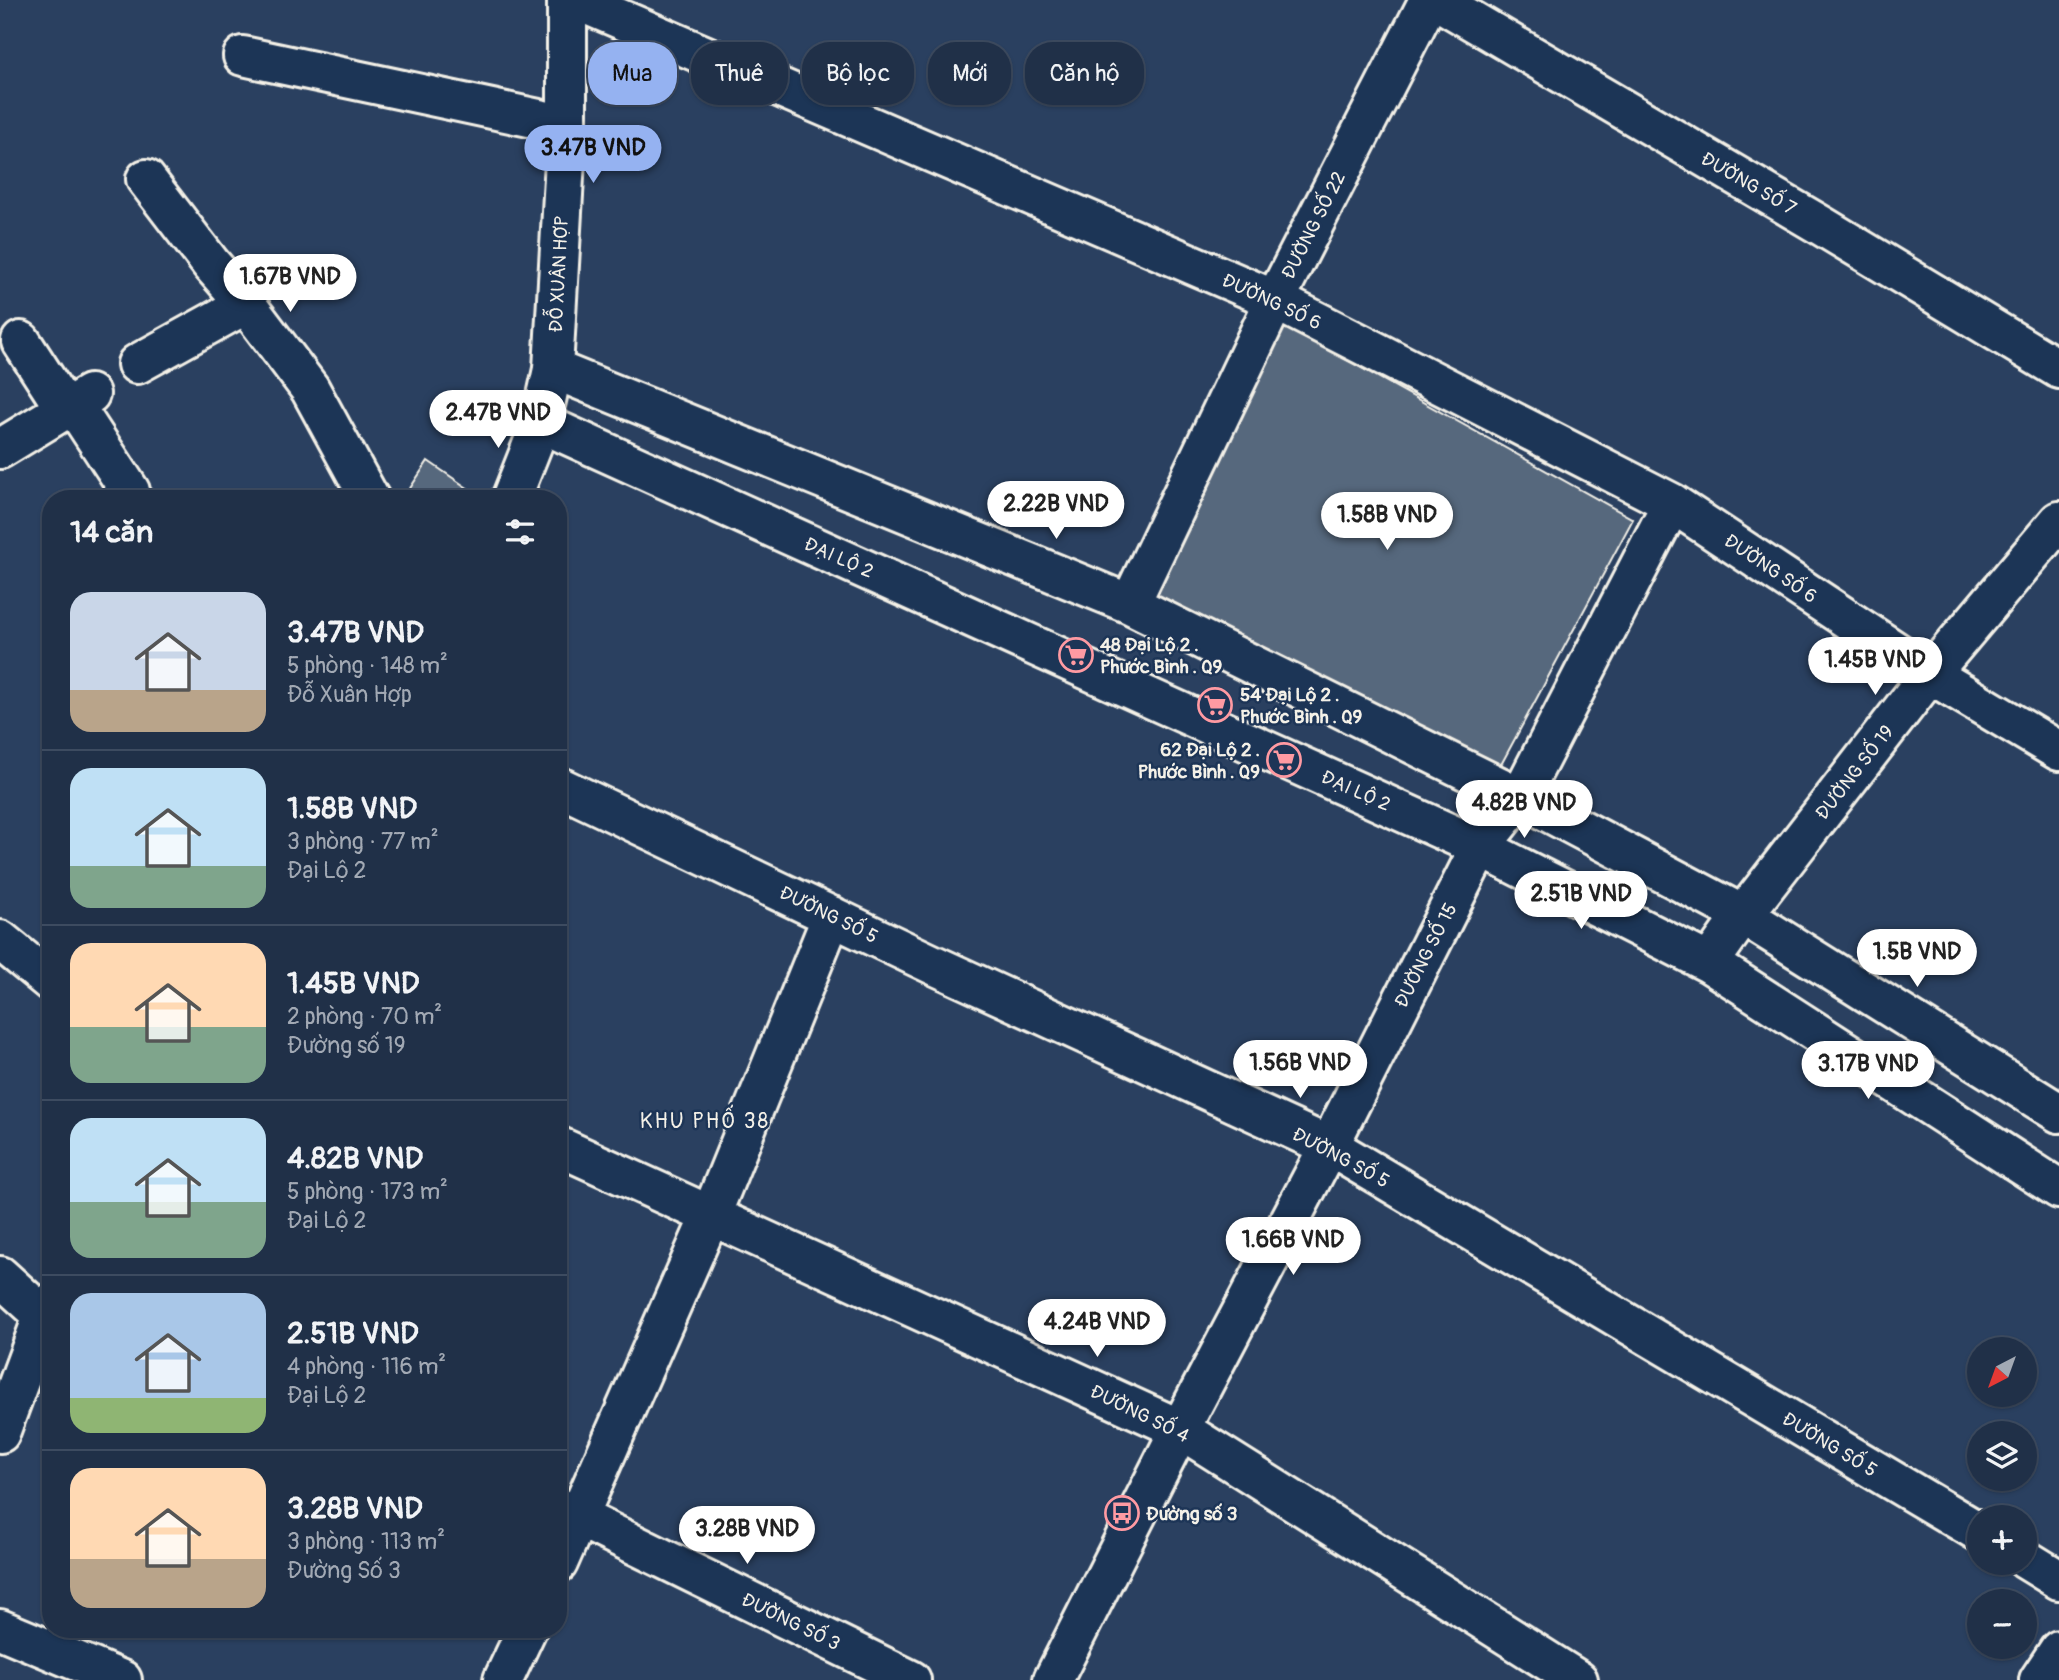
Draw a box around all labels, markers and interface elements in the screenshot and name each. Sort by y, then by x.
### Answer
chip: Mua [588,42,677,105]
chip: Thuê [691,42,788,105]
chip: Bộ lọc [802,42,914,105]
chip: Mới [928,42,1011,105]
chip: Căn hộ [1025,42,1144,105]
pin: 3.47B VND [513,125,673,185]
text: 3.47B VND [540,133,646,162]
street label: ĐƯỜNG SỐ 7 [1696,145,1802,221]
street label: ĐƯỜNG SỐ 22 [1275,167,1351,283]
street label: ĐỖ XUÂN HỢP [542,215,574,333]
pin: 1.67B VND [210,254,370,314]
text: 1.67B VND [239,262,341,291]
street label: ĐƯỜNG SỐ 6 [1218,267,1326,335]
pin: 2.47B VND [418,391,578,450]
text: 2.47B VND [445,398,551,427]
pin: 2.22B VND [976,482,1136,541]
text: 2.22B VND [1003,489,1109,518]
pin: 1.58B VND [1307,492,1467,552]
text: 1.58B VND [1337,500,1437,529]
icon: filters [501,513,539,551]
text: 14 căn [70,514,153,551]
street label: ĐƯỜNG SỐ 6 [1719,527,1823,609]
street label: ĐẠI LỘ 2 [800,532,877,584]
text: 3.47B VND [287,614,424,651]
icon: home [126,620,210,704]
place label: 48 Đại Lộ 2 . Phước Bình . Q9 [1100,633,1223,679]
supermarket icon: 48 Đại Lộ 2 . Phước Bình . Q9 [1057,636,1095,674]
pin: 1.45B VND [1795,638,1955,697]
text: 1.45B VND [1824,645,1926,674]
text: 5 phòng · 148 m² [287,651,448,680]
text: Đỗ Xuân Hợp [287,680,412,709]
place label: 54 Đại Lộ 2 . Phước Bình . Q9 [1240,683,1363,729]
supermarket icon: 54 Đại Lộ 2 . Phước Bình . Q9 [1196,686,1234,724]
street label: ĐƯỜNG SỐ 19 [1809,719,1899,825]
place label: 62 Đại Lộ 2 . Phước Bình . Q9 [1138,738,1260,784]
supermarket icon: 62 Đại Lộ 2 . Phước Bình . Q9 [1265,741,1303,779]
street label: ĐẠI LỘ 2 [1317,765,1394,817]
pin: 4.82B VND [1444,780,1604,840]
text: 4.82B VND [1472,788,1576,817]
text: 1.58B VND [287,790,417,827]
icon: home [126,796,210,880]
text: 3 phòng · 77 m² [287,827,439,856]
text: Đại Lộ 2 [287,856,366,885]
pin: 2.51B VND [1501,872,1661,931]
street label: ĐƯỜNG SỐ 5 [775,879,883,949]
text: 2.51B VND [1530,879,1632,908]
street label: ĐƯỜNG SỐ 15 [1388,898,1462,1012]
pin: 1.5B VND [1845,930,1989,989]
text: 1.5B VND [1873,937,1961,966]
text: 1.45B VND [287,965,420,1002]
icon: home [126,971,210,1055]
text: 2 phòng · 70 m² [287,1002,442,1031]
text: Đường số 19 [287,1031,406,1060]
pin: 1.56B VND [1220,1040,1380,1100]
pin: 3.17B VND [1788,1042,1948,1101]
text: 1.56B VND [1249,1048,1351,1077]
text: 3.17B VND [1818,1049,1918,1078]
district label: KHU PHỐ 38 [640,1104,770,1135]
street label: ĐƯỜNG SỐ 5 [1288,1121,1394,1193]
text: 4.82B VND [287,1140,423,1177]
icon: home [126,1146,210,1230]
text: 5 phòng · 173 m² [287,1177,448,1206]
text: Đại Lộ 2 [287,1206,366,1235]
pin: 1.66B VND [1213,1218,1373,1277]
text: 1.66B VND [1242,1225,1344,1254]
pin: 4.24B VND [1017,1300,1177,1359]
text: 4.24B VND [1044,1307,1150,1336]
text: 2.51B VND [287,1315,419,1352]
icon: home [126,1321,210,1405]
north arrow [1967,1337,2037,1407]
map controls [1967,1337,2037,1659]
text: 4 phòng · 116 m² [287,1352,446,1381]
street label: ĐƯỜNG SỐ 4 [1086,1378,1194,1448]
text: Đại Lộ 2 [287,1381,366,1410]
street label: ĐƯỜNG SỐ 5 [1778,1405,1882,1483]
button: layers [1967,1421,2037,1491]
text: 3.28B VND [287,1490,423,1527]
bus stop icon: Đường số 3 [1103,1494,1141,1532]
icon: home [126,1496,210,1580]
place label: Đường số 3 [1146,1502,1237,1526]
button: + [1967,1505,2037,1575]
pin: 3.28B VND [667,1506,827,1566]
text: 3.28B VND [695,1514,799,1543]
text: 3 phòng · 113 m² [287,1527,445,1556]
text: Đường Số 3 [287,1556,401,1585]
street label: ĐƯỜNG SỐ 3 [737,1586,845,1656]
button: − [1967,1589,2037,1659]

